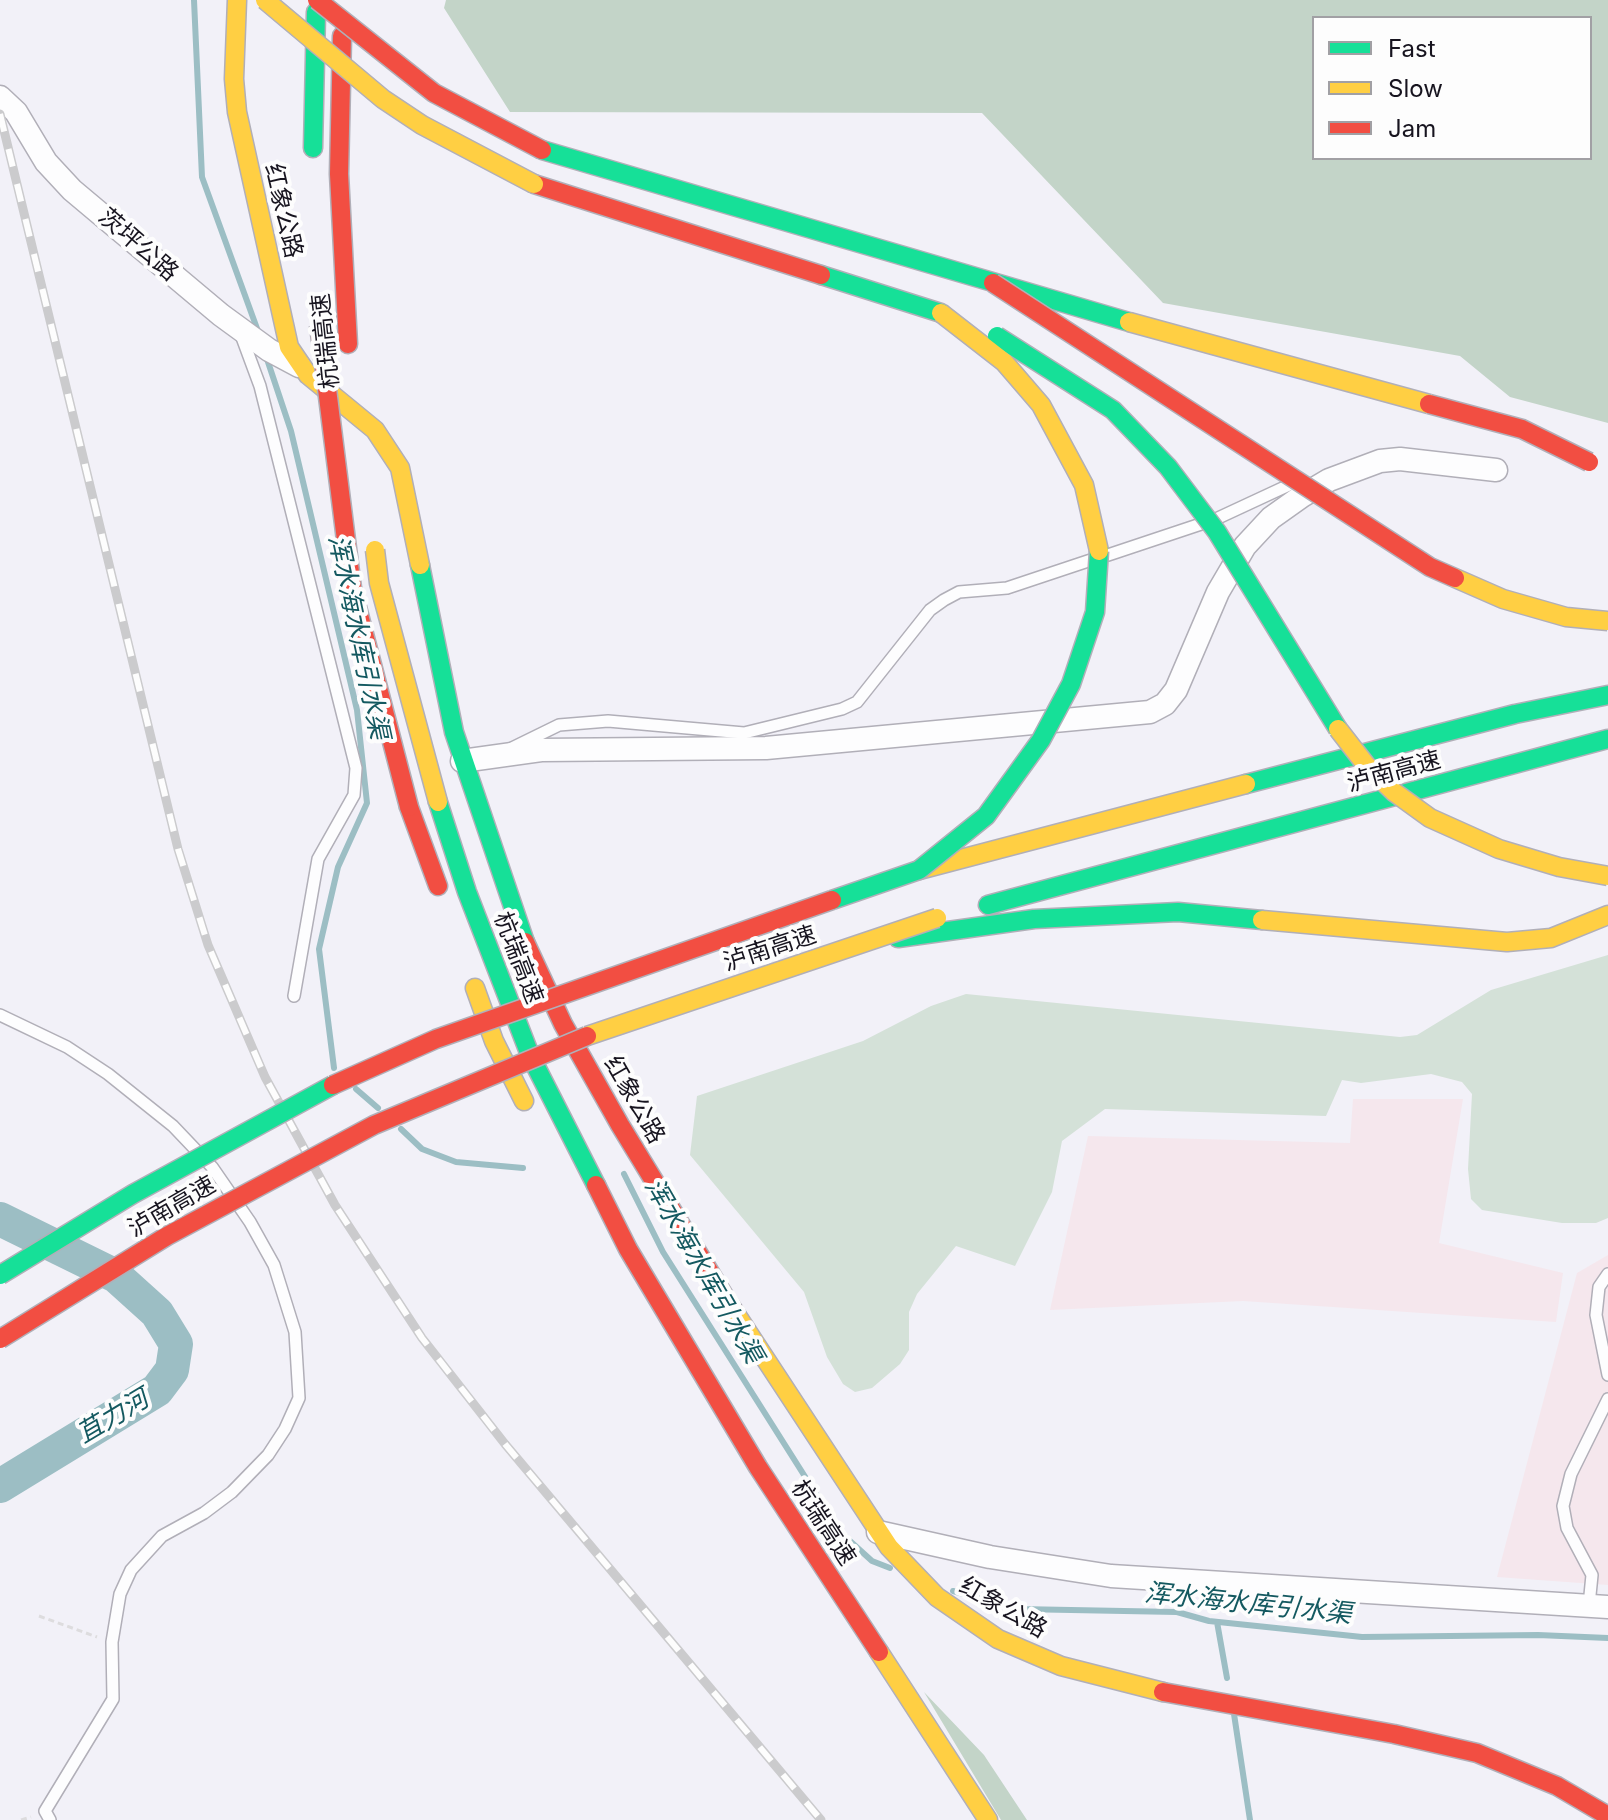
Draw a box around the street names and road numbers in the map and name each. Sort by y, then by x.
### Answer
street label: 红象公路 [258,161,308,261]
street label: 茨坪公路 [92,203,184,287]
street label: 杭瑞高速 [307,292,345,390]
street label: 泸南高速 [1344,746,1444,798]
street label: 杭瑞高速 [487,908,549,1008]
street label: 泸南高速 [720,920,820,978]
street label: 红象公路 [598,1051,670,1149]
street label: 泸南高速 [123,1171,221,1243]
street label: 杭瑞高速 [785,1475,861,1571]
street label: 红象公路 [954,1572,1052,1644]

